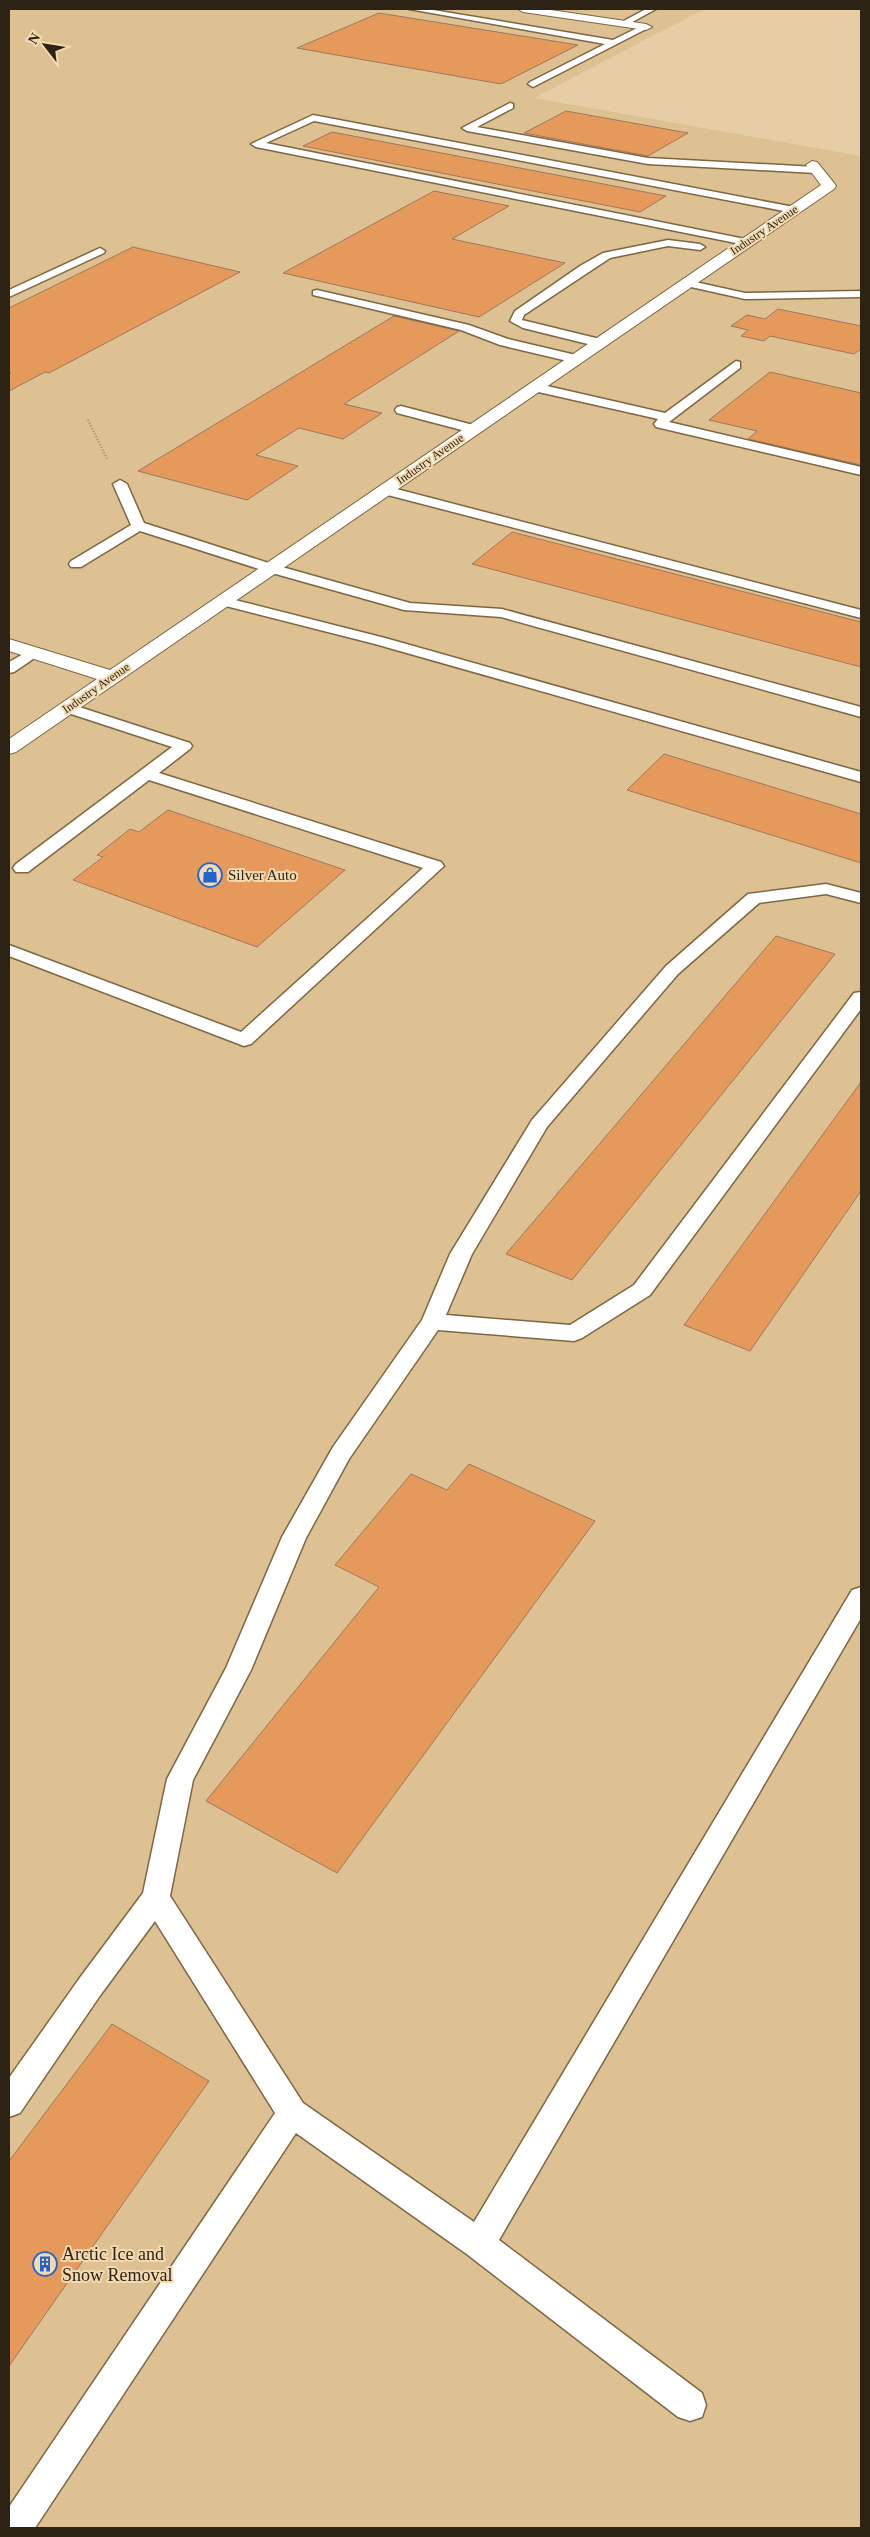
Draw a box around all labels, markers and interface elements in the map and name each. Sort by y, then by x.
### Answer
north arrow [20,20,70,70]
text: N [25,30,43,47]
street label: Industry Avenue [727,202,801,258]
street label: Industry Avenue [394,431,466,487]
street label: Industry Avenue [60,660,132,716]
shop icon: Silver Auto [197,862,223,888]
place label: Silver Auto [228,867,297,883]
place label: Arctic Ice and Snow Removal [62,2244,173,2285]
building icon: Arctic Ice and Snow Removal [32,2251,58,2277]

